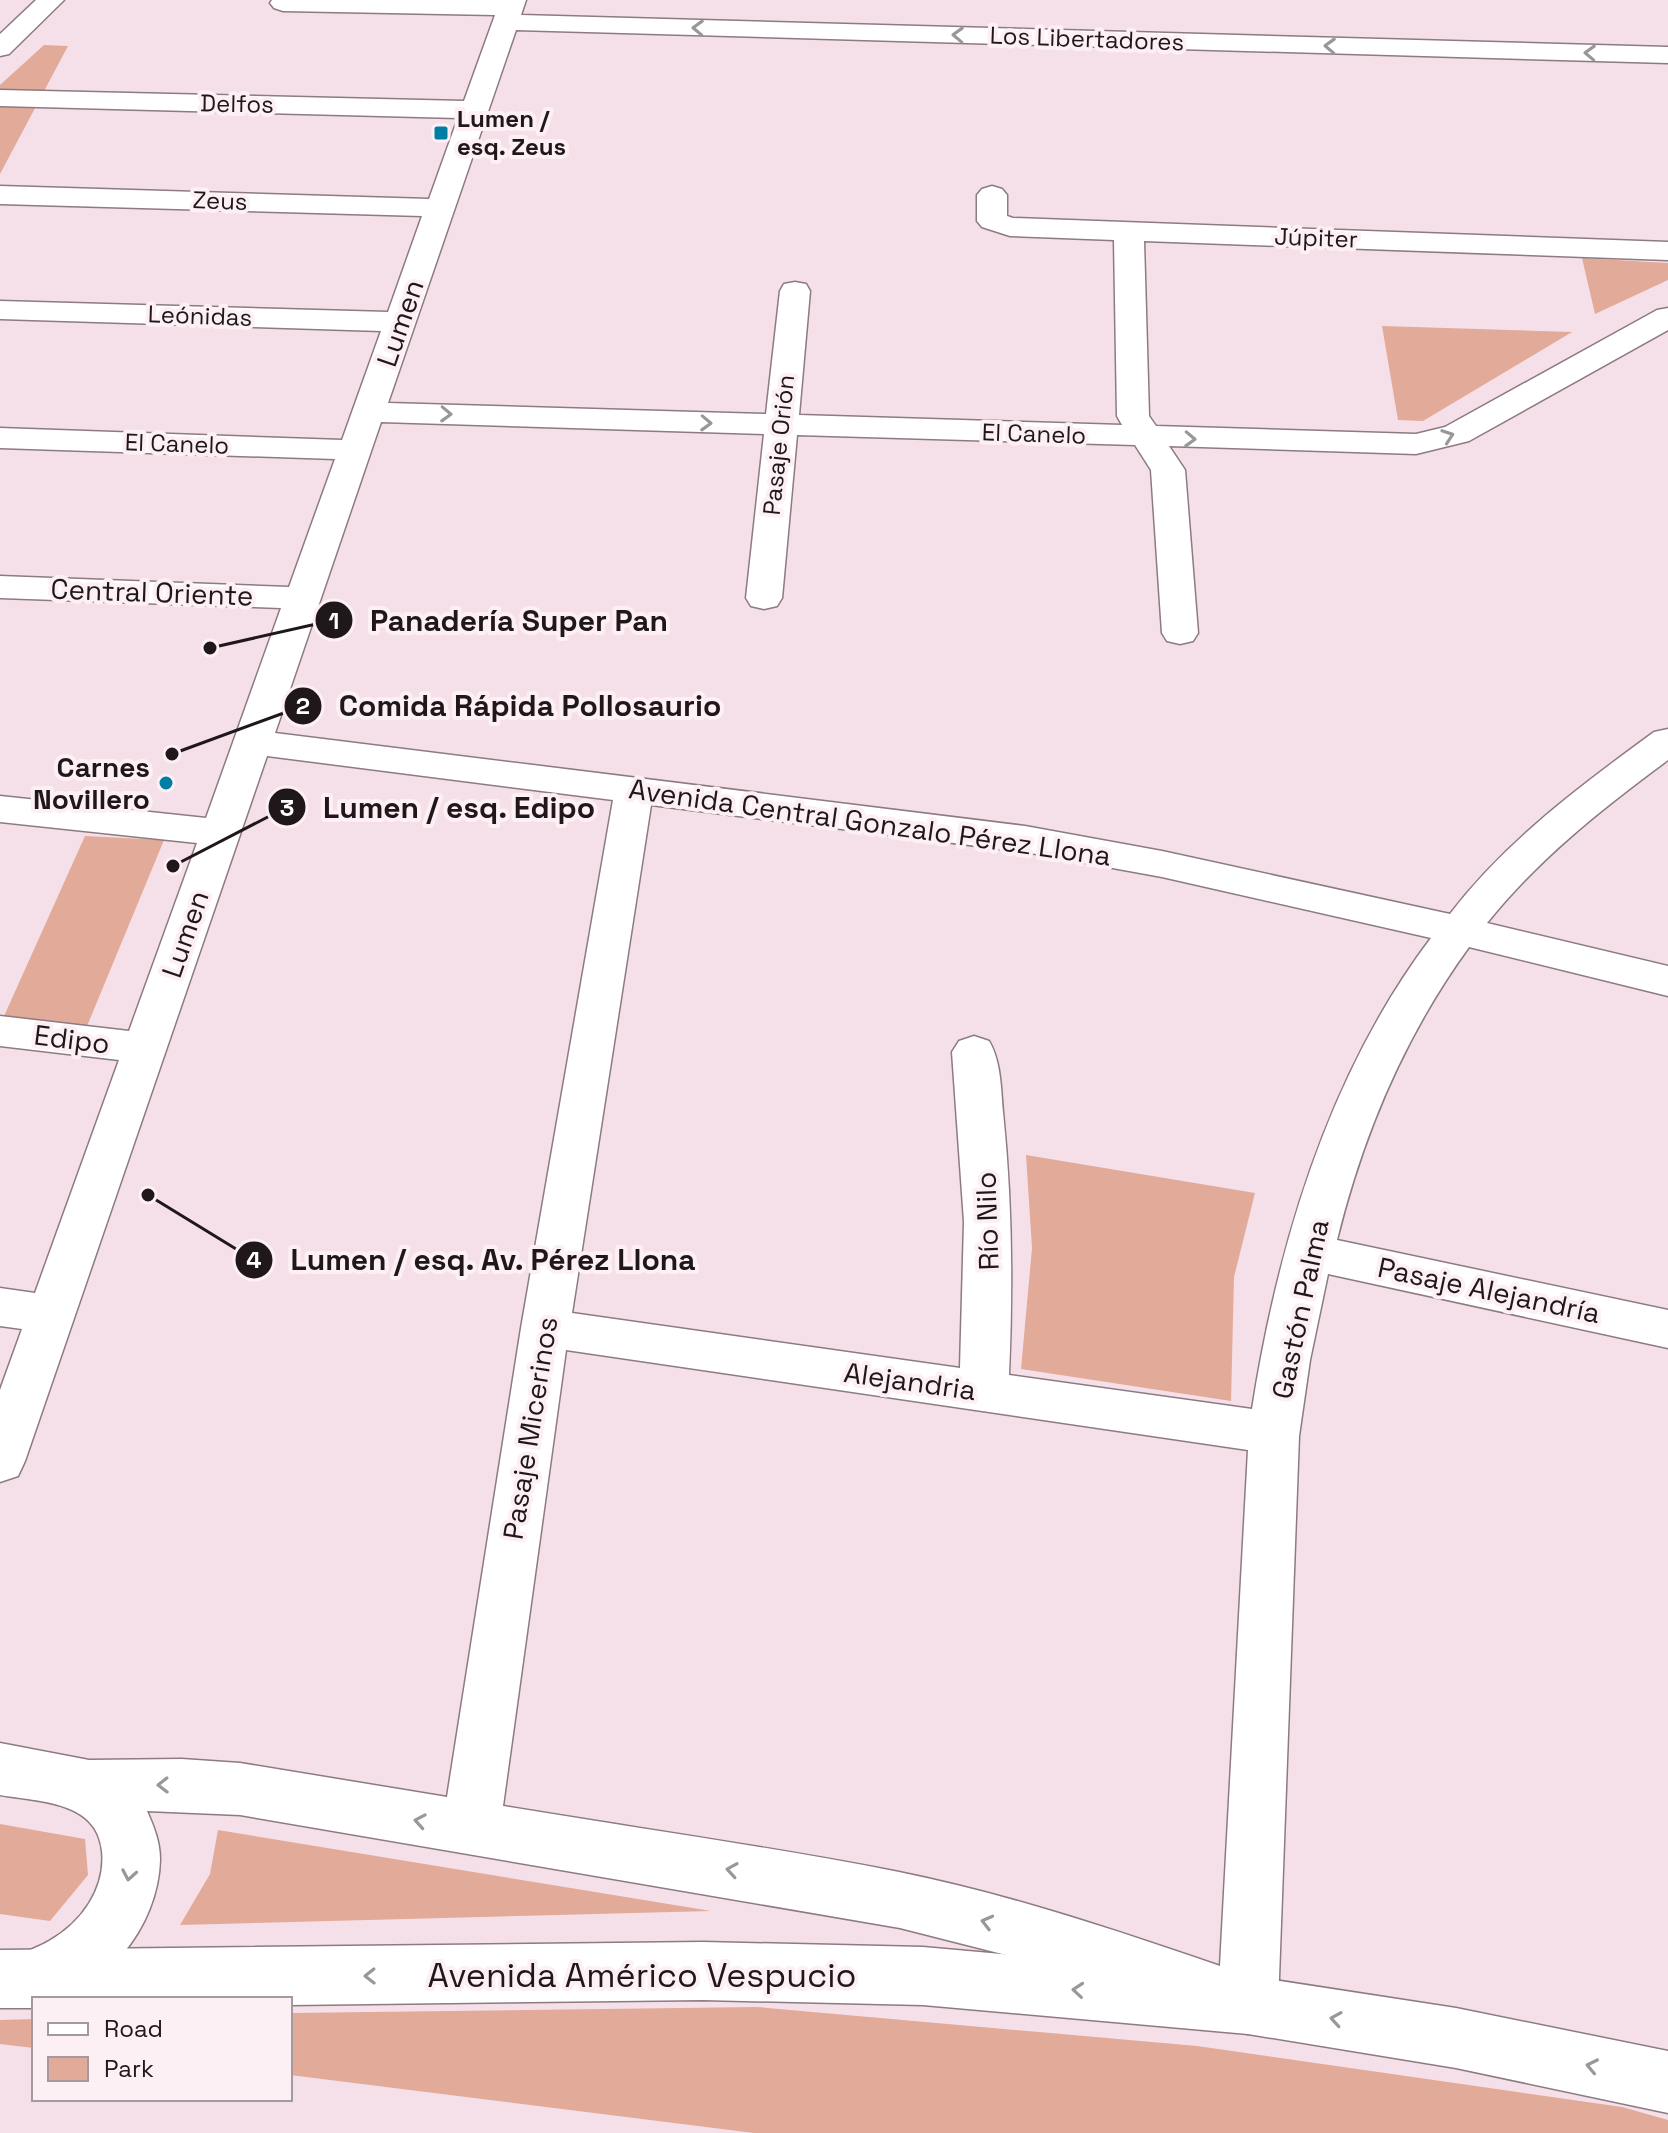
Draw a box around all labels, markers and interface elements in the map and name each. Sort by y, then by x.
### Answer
one-way arrow [691,19,704,36]
street label: Los Libertadores [989,20,1185,57]
one-way arrow [951,26,964,44]
one-way arrow [1323,37,1336,54]
one-way arrow [1583,44,1596,62]
street label: Delfos [200,87,274,120]
place label: Lumen / esq. Zeus [457,103,566,162]
marker: Lumen / esq. Zeus [432,124,450,142]
street label: Zeus [192,184,248,217]
street label: Júpiter [1274,221,1358,254]
street label: Lumen [368,275,432,371]
street label: Leónidas [147,298,253,333]
street label: Pasaje Orión [756,373,801,517]
one-way arrow [440,406,453,423]
one-way arrow [700,414,713,431]
street label: El Canelo [981,416,1087,451]
street label: El Canelo [124,426,230,461]
one-way arrow [1184,430,1197,447]
one-way arrow [1441,430,1455,446]
street label: Central Oriente [50,570,254,614]
callout: Panadería Super Pan [314,593,684,647]
text: Panadería Super Pan [370,601,668,640]
text: 1 [329,605,339,636]
callout: Comida Rápida Pollosaurio [283,679,737,733]
text: Comida Rápida Pollosaurio [339,686,721,725]
text: 2 [296,690,310,721]
place label: Carnes Novillero [33,749,150,817]
street label: Avenida Central Gonzalo Pérez Llona [627,770,1113,874]
marker: Carnes Novillero [157,774,175,792]
callout: Lumen / esq. Edipo [267,780,612,834]
text: Lumen / esq. Edipo [323,788,595,827]
text: 3 [280,792,294,823]
street label: Lumen [153,886,217,982]
street label: Edipo [32,1017,112,1061]
street label: Río Nilo [967,1171,1007,1271]
street label: Gastón Palma [1263,1216,1337,1402]
callout: Lumen / esq. Av. Pérez Llona [234,1233,713,1287]
text: Lumen / esq. Av. Pérez Llona [290,1240,696,1279]
text: 4 [246,1244,262,1275]
street label: Pasaje Alejandría [1375,1249,1603,1331]
street label: Pasaje Micerinos [495,1314,565,1542]
street label: Alejandria [842,1354,978,1408]
one-way arrow [156,1776,169,1794]
one-way arrow [413,1813,427,1830]
one-way arrow [725,1862,739,1879]
one-way arrow [122,1869,139,1882]
one-way arrow [980,1914,994,1931]
street label: Avenida Américo Vespucio [427,1954,857,1997]
one-way arrow [363,1968,376,1985]
one-way arrow [1071,1982,1084,1999]
legend [32,1997,292,2101]
one-way arrow [1329,2011,1343,2028]
text: Road [104,2013,163,2044]
text: Park [104,2053,154,2084]
one-way arrow [1585,2058,1599,2075]

